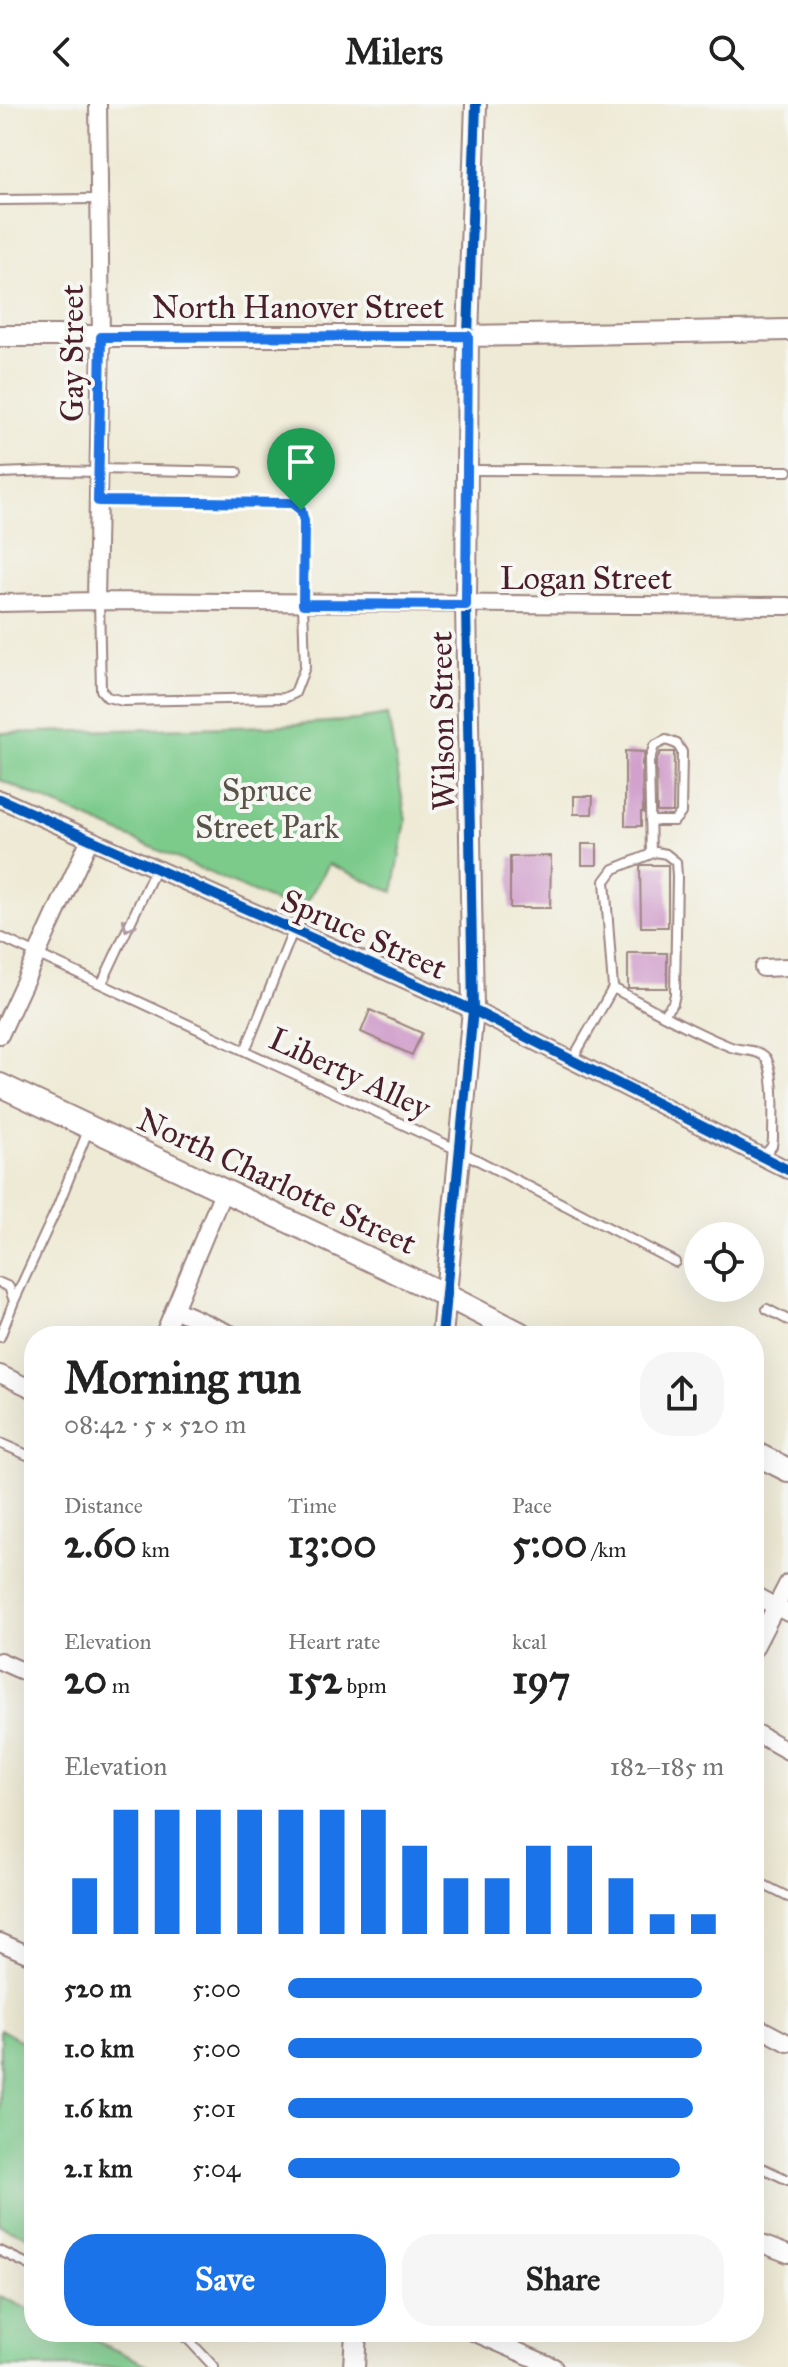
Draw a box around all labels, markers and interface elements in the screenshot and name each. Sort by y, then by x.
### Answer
icon: back [40,30,84,74]
text: Milers [345,30,443,74]
icon: search [704,30,748,74]
street label: Gay Street [53,284,92,422]
street label: North Hanover Street [152,288,444,327]
pin [267,428,335,510]
icon: arrive [279,440,323,484]
street label: Logan Street [500,559,672,598]
street label: Wilson Street [421,631,464,811]
park label: Spruce Street Park [195,771,339,847]
street label: Spruce Street [275,881,452,988]
one-way arrow [122,918,138,933]
street label: Liberty Alley [263,1019,437,1128]
street label: North Charlotte Street [131,1100,422,1263]
map controls [684,1222,764,1302]
button: locate [684,1222,764,1302]
text: Morning run [64,1351,301,1405]
button: share [640,1352,724,1436]
text: 08:42 · 5 × 520 m [64,1408,246,1440]
text: Distance [64,1492,143,1519]
text: Time [288,1492,337,1519]
text: Pace [512,1492,552,1519]
text: 2.60 [64,1519,137,1568]
text: 13:00 [288,1519,376,1568]
text: 5:00 [512,1519,587,1568]
text: km [137,1536,170,1563]
text: /km [587,1536,627,1563]
text: Elevation [64,1628,151,1655]
text: Heart rate [288,1628,381,1655]
text: kcal [512,1628,547,1655]
text: 20 [64,1655,107,1704]
text: 152 [288,1655,342,1704]
text: 197 [512,1655,570,1704]
text: m [107,1672,130,1699]
text: bpm [342,1672,387,1699]
text: Elevation [64,1750,167,1782]
text: 182–185 m [610,1750,724,1782]
text: 520 m [64,1972,132,2004]
text: 5:00 [192,1972,241,2004]
text: 1.0 km [64,2032,134,2064]
text: 5:00 [192,2032,241,2064]
text: 1.6 km [64,2092,133,2124]
text: 5:01 [192,2092,236,2124]
text: 2.1 km [64,2152,133,2184]
text: 5:04 [192,2152,240,2184]
button: Save [64,2234,386,2326]
button: Share [402,2234,724,2326]

